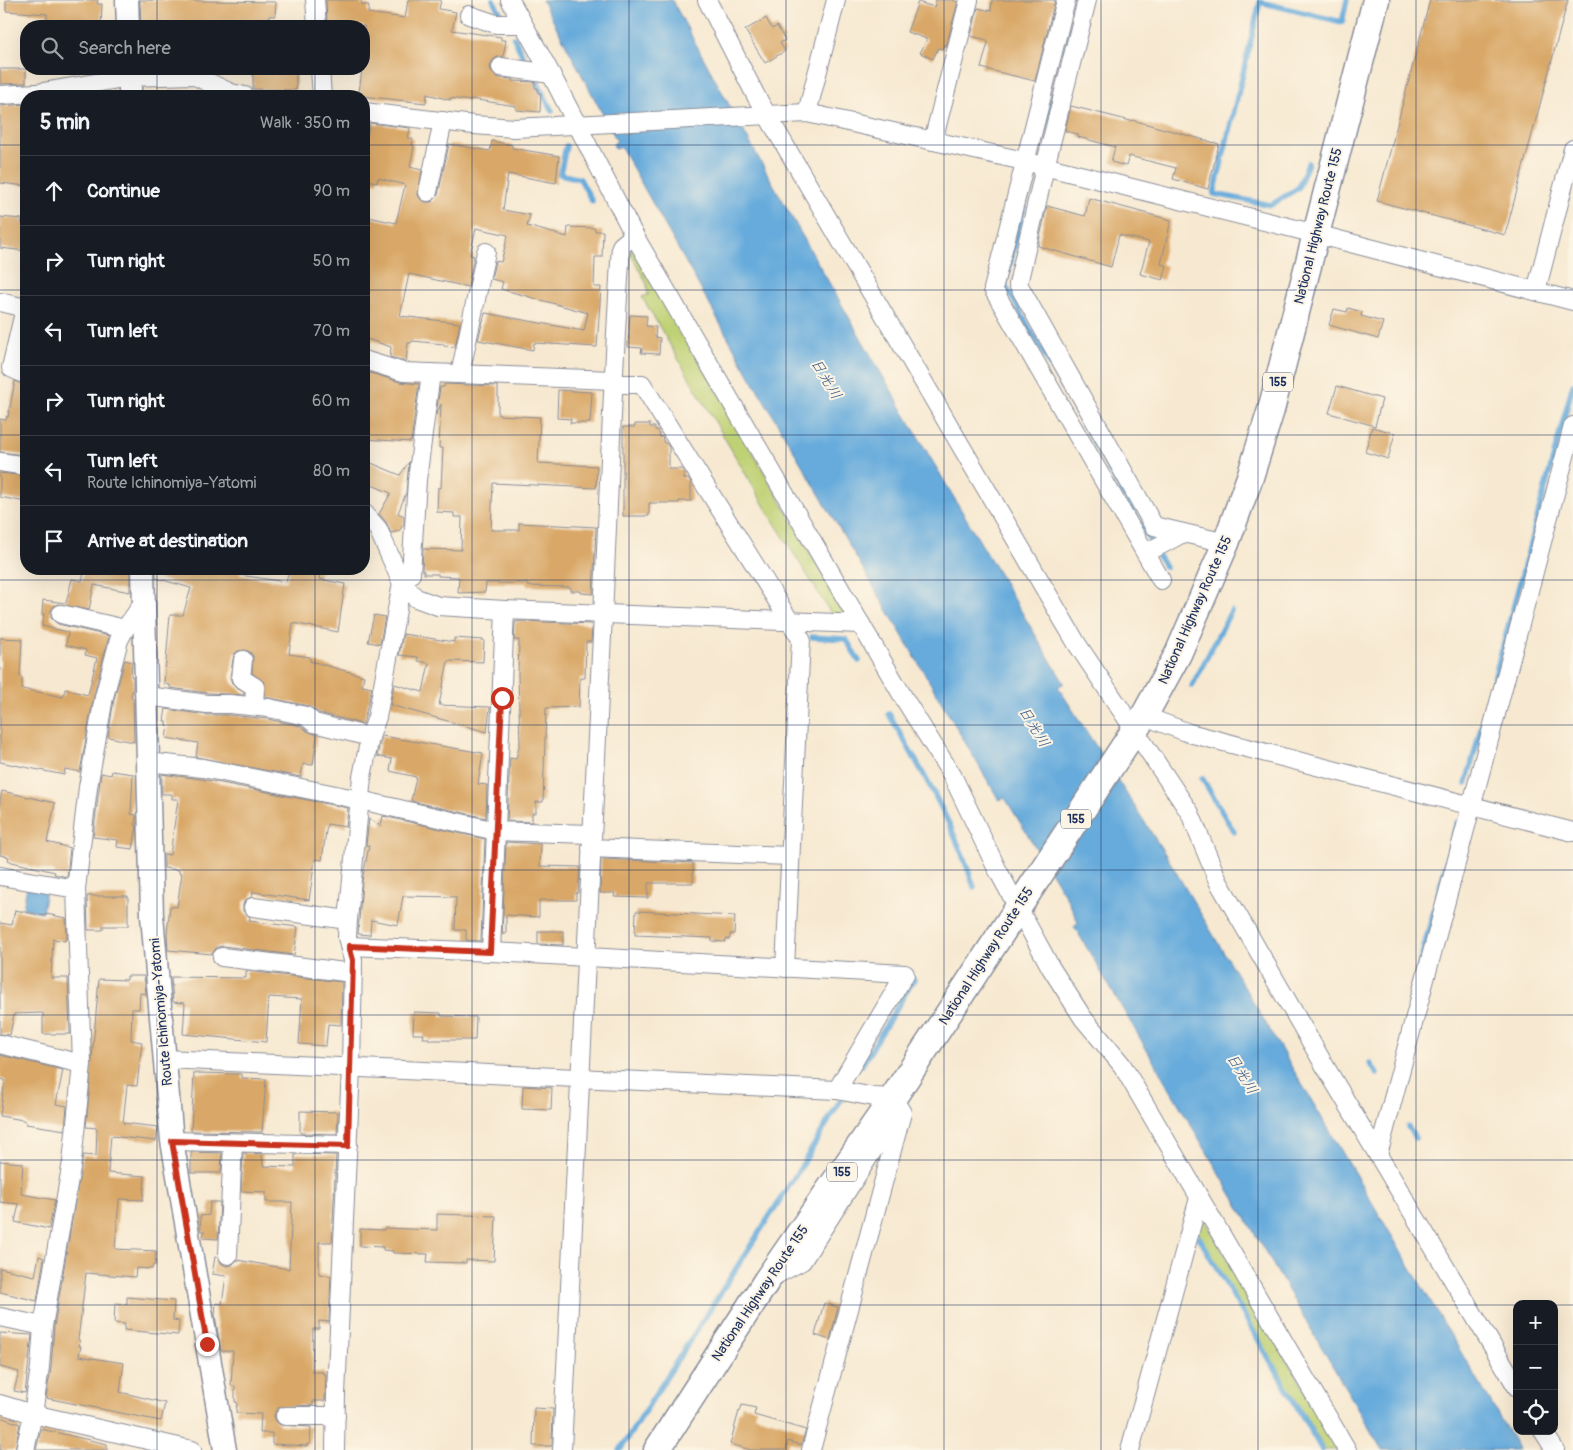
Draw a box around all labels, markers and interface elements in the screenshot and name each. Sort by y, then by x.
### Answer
search box [20,20,370,75]
icon: search [38,34,66,62]
text: Search here [78,36,171,60]
text: 5 min [40,109,90,136]
text: Walk · 350 m [260,113,350,133]
street label: National Highway Route 155 [1290,146,1346,306]
icon: ahead [40,177,68,205]
text: Continue [87,179,160,203]
text: 90 m [313,181,350,201]
icon: right [40,247,68,275]
text: Turn right [87,249,165,273]
text: 50 m [313,251,350,271]
icon: left [40,317,68,345]
text: Turn left [87,319,157,343]
text: 70 m [313,321,350,341]
water label: 日光川 [806,355,846,403]
road number: 155 [1263,372,1293,392]
icon: right [40,387,68,415]
text: Turn right [87,389,165,413]
text: 60 m [312,391,350,411]
text: Turn left [87,449,157,473]
icon: left [40,457,68,485]
text: 80 m [313,461,350,481]
text: Route Ichinomiya-Yatomi [87,473,256,493]
icon: arrive [40,527,68,555]
text: Arrive at destination [87,529,248,553]
street label: National Highway Route 155 [1155,533,1235,687]
route start [491,687,514,710]
water label: 日光川 [1014,703,1054,751]
road number: 155 [1061,810,1091,829]
street label: National Highway Route 155 [935,884,1037,1028]
street label: Route Ichinomiya-Yatomi [146,937,176,1087]
water label: 日光川 [1222,1050,1262,1098]
road number: 155 [827,1162,857,1182]
street label: National Highway Route 155 [708,1222,812,1364]
map controls [1513,1300,1558,1435]
button: + [1513,1300,1558,1345]
route end [196,1333,219,1356]
button: − [1513,1345,1558,1390]
button: locate [1513,1390,1558,1435]

